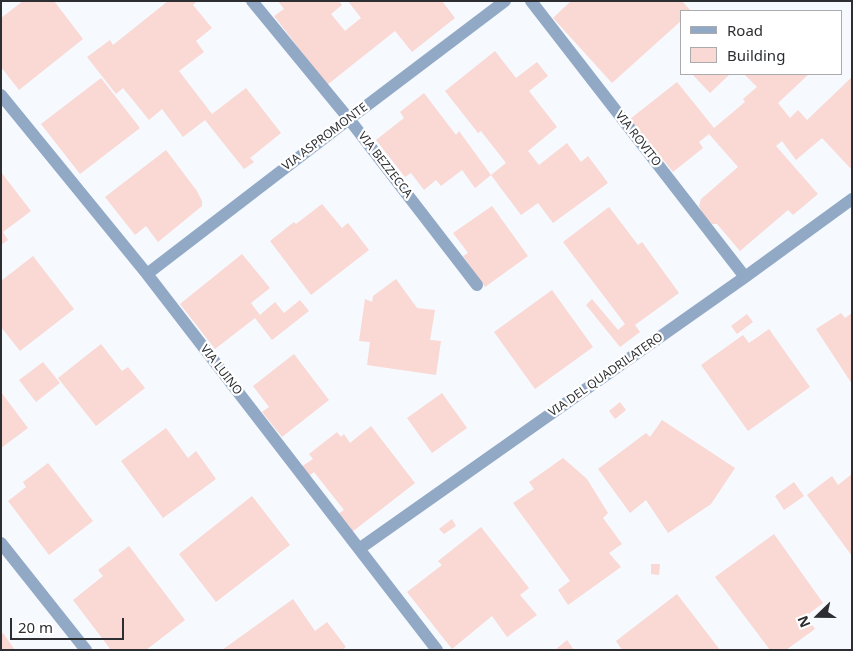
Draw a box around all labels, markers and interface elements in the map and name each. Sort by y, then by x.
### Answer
legend [680,10,843,75]
text: Road [727,20,763,40]
text: Building [727,45,785,65]
street label: VIA ASPROMONTE [279,100,371,174]
street label: VIA ROVITO [612,109,664,169]
street label: VIA BEZZECCA [355,129,415,201]
street label: VIA DEL QUADRILATERO [546,330,666,420]
street label: VIA LUINO [197,342,245,398]
north arrow [793,591,843,641]
scale bar [12,608,126,640]
text: N [793,613,815,631]
text: 20 m [18,617,53,637]

